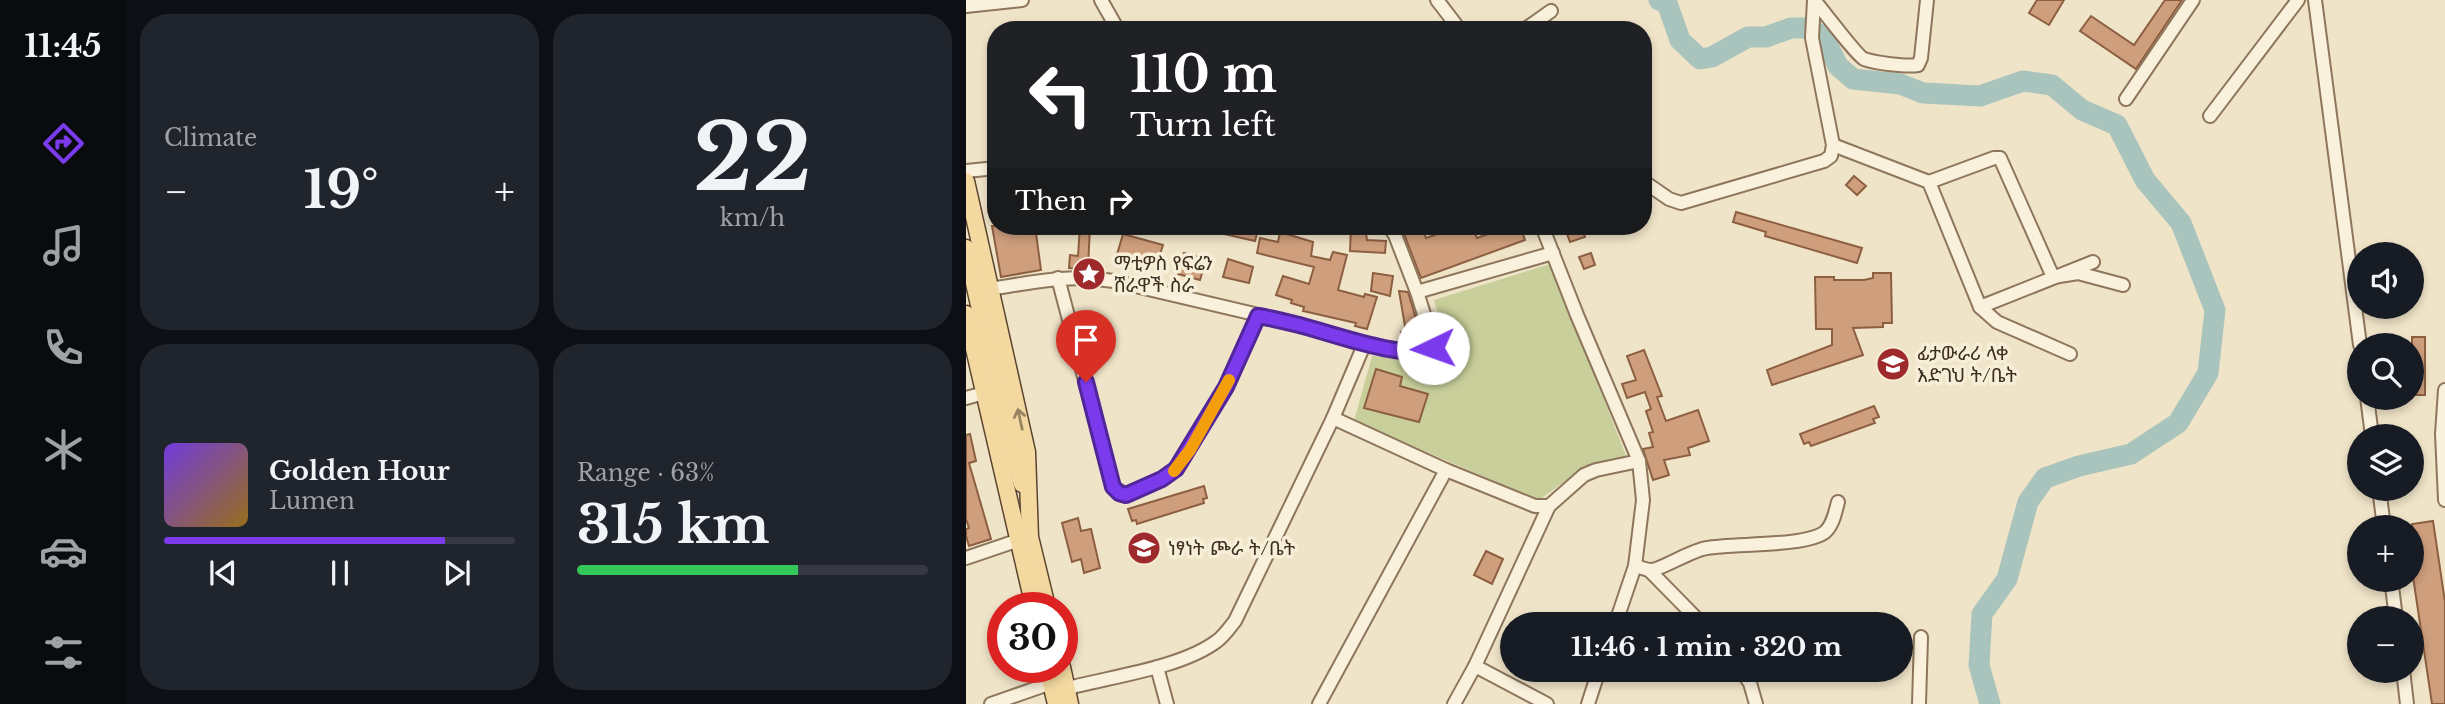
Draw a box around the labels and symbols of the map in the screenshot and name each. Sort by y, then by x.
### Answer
place label: ማቲዎስ የፍሬን ሸራዋች ስራ [1114,252,1213,297]
place icon: ማቲዎስ የፍሬን ሸራዋች ስራ [1070,255,1108,293]
pin [1056,310,1116,382]
position arrow [1396,311,1470,385]
place label: ፊታውራሪ ላቀ እድገህ ት/ቤት [1917,342,2017,387]
school or university icon: ፊታውራሪ ላቀ እድገህ ት/ቤት [1874,345,1912,383]
one-way arrow [1013,408,1026,431]
school or university icon: ነፃነት ጮራ ት/ቤት [1125,529,1163,567]
place label: ነፃነት ጮራ ት/ቤት [1168,537,1296,560]
speed limit sign: 30 [987,592,1078,683]

